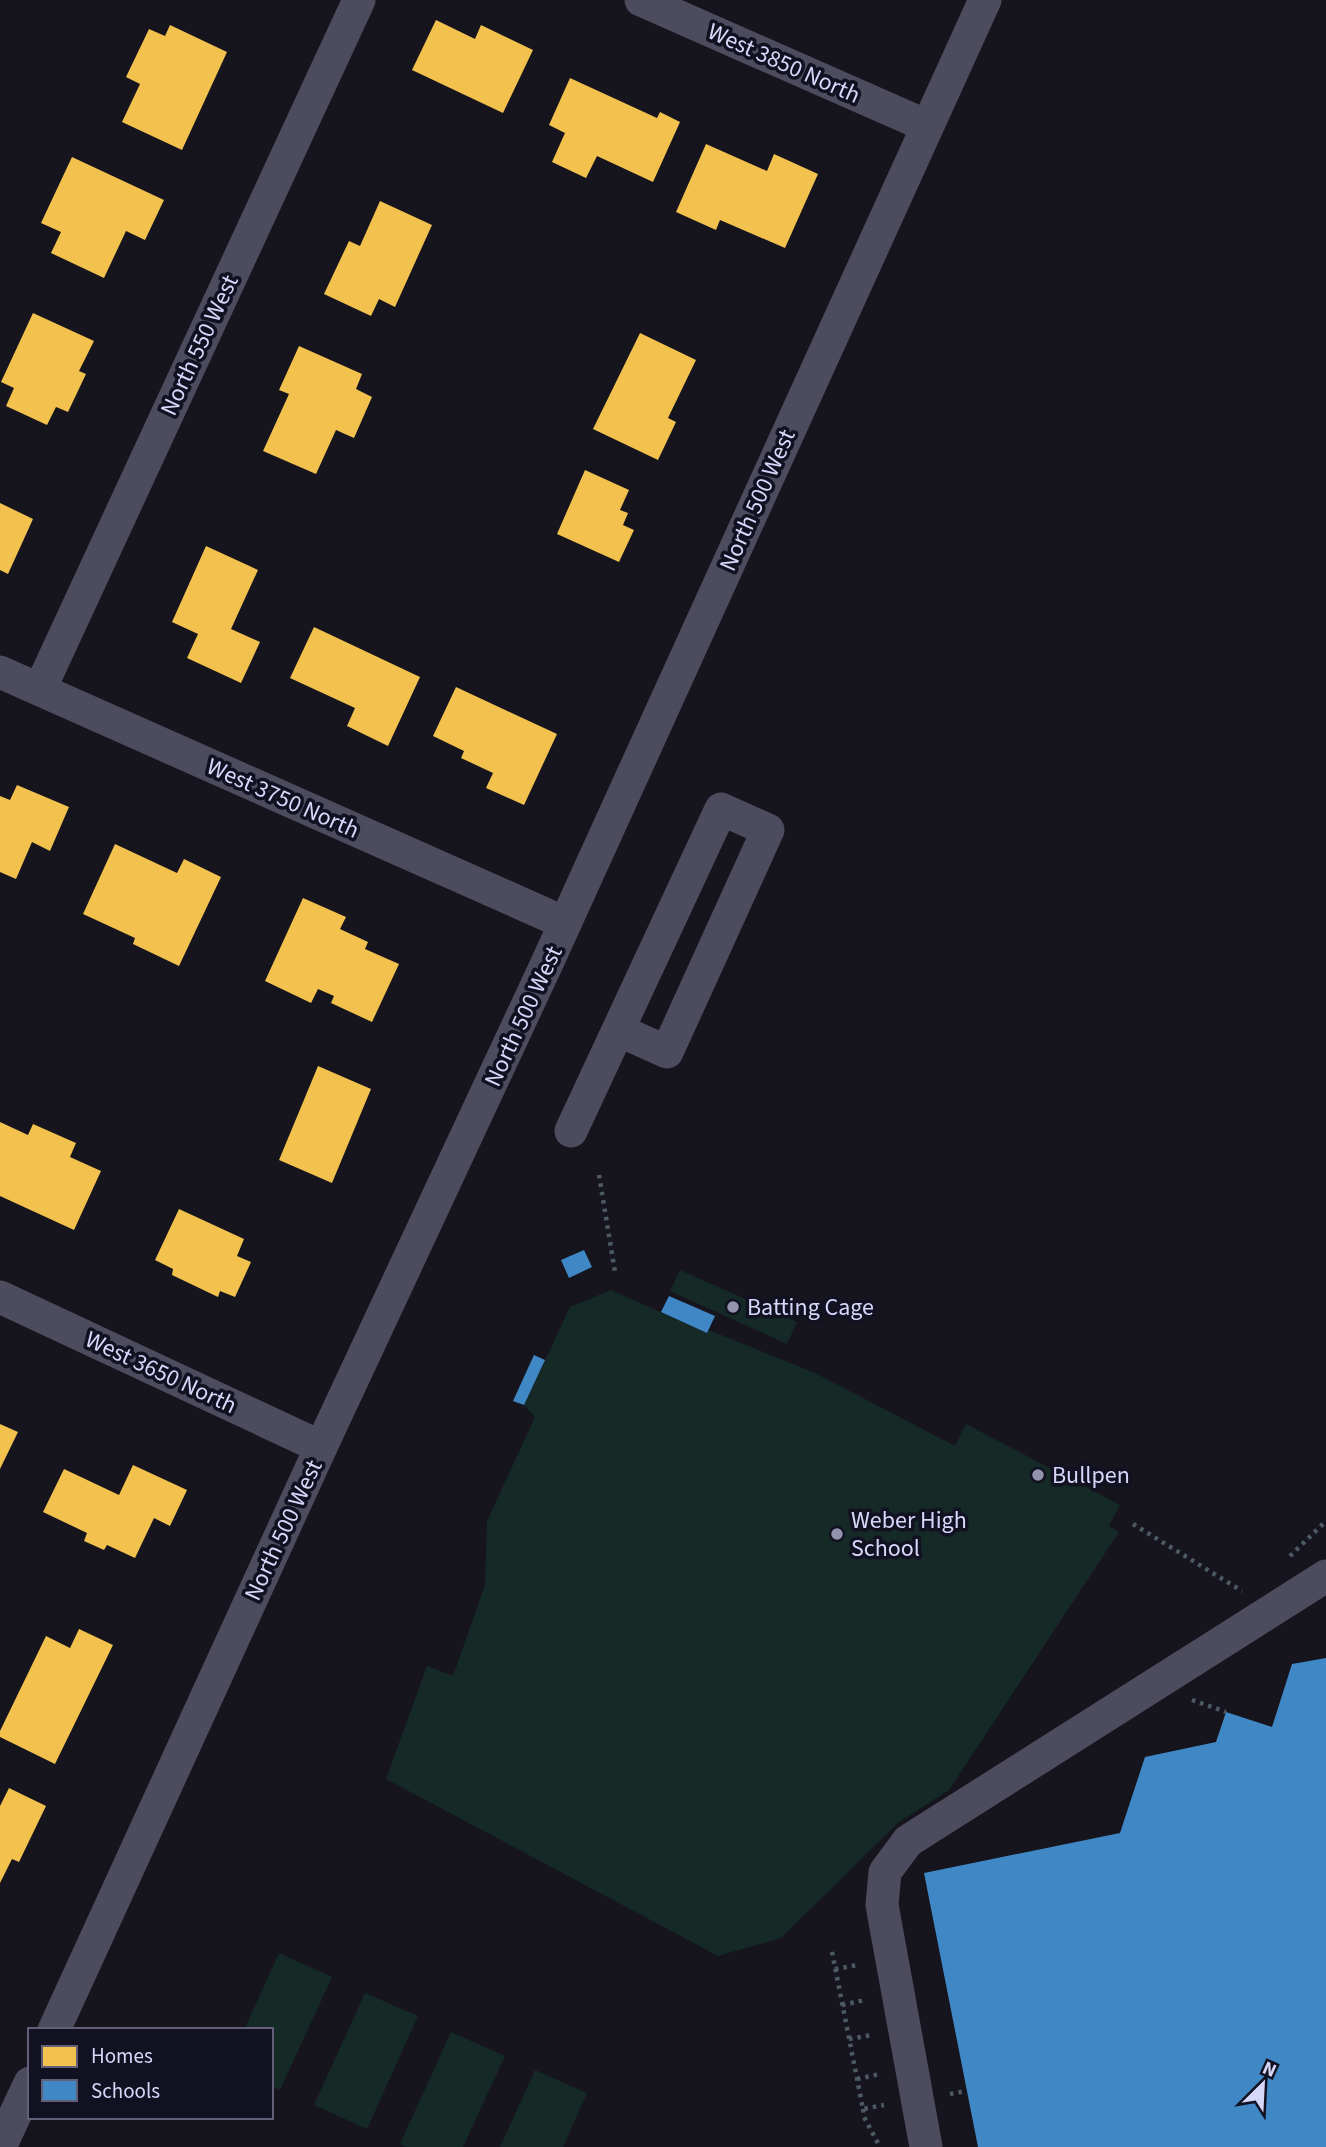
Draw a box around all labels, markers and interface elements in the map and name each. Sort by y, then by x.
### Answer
street label: West 3850 North [702,14,866,113]
street label: North 550 West [152,269,247,421]
street label: North 500 West [711,424,804,577]
street label: West 3750 North [201,749,365,848]
street label: North 500 West [476,940,571,1092]
place label: Batting Cage [747,1290,874,1325]
marker: Batting Cage [725,1299,741,1315]
street label: West 3650 North [79,1322,242,1423]
street label: North 500 West [236,1454,331,1606]
place label: Bullpen [1052,1458,1130,1493]
marker: Bullpen [1030,1467,1046,1483]
place label: Weber High School [851,1503,967,1566]
marker: Weber High School [829,1526,845,1542]
legend [28,2028,273,2119]
text: Homes [91,2041,153,2071]
north arrow [1228,2049,1298,2119]
text: N [1258,2055,1281,2085]
text: Schools [91,2076,160,2106]

